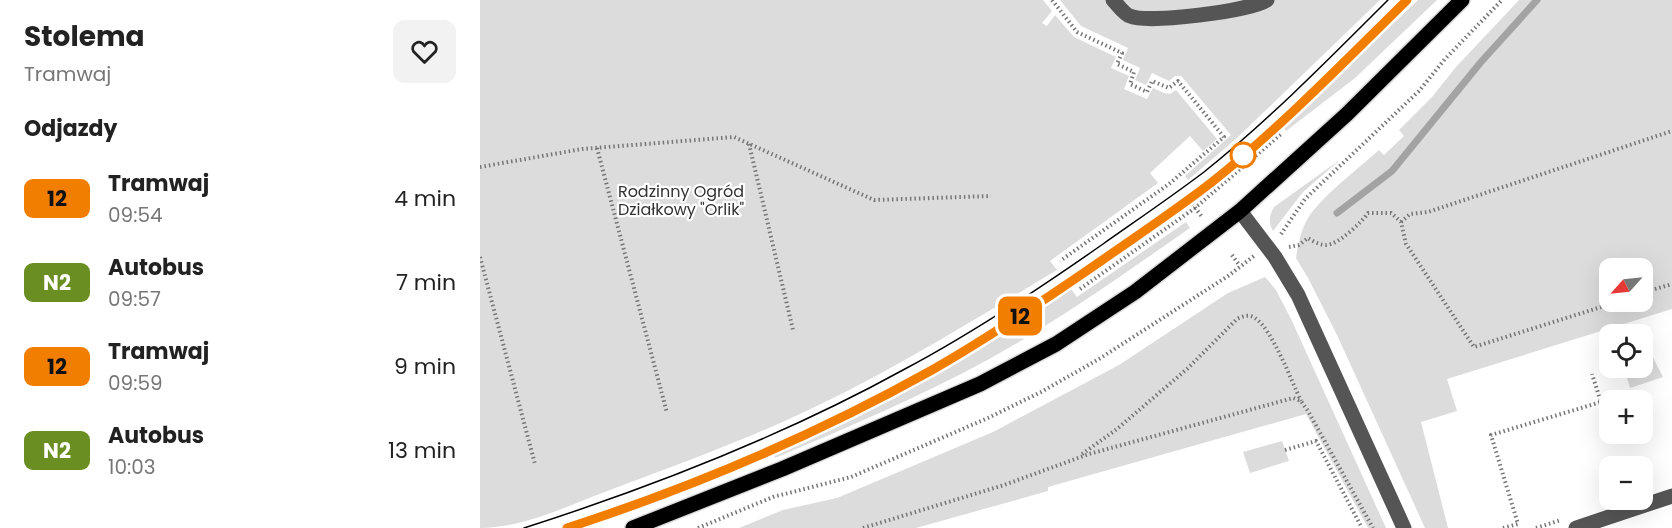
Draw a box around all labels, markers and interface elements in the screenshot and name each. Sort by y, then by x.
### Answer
text: Stolema [24,17,145,56]
button: heart [393,20,456,83]
text: Tramwaj [24,60,111,88]
text: Odjazdy [24,113,117,144]
unlabelled marker [1230,142,1256,168]
text: Tramwaj [108,168,209,199]
park label: Rodzinny Ogród Działkowy "Orlik" [618,180,744,221]
text: 4 min [394,183,456,214]
text: 12 [47,184,67,213]
text: 09:54 [108,201,163,229]
text: Autobus [108,252,204,283]
north arrow [1599,258,1653,312]
map controls [1599,258,1653,510]
text: 7 min [396,267,456,298]
text: N2 [43,268,71,297]
text: 09:57 [108,285,161,313]
line badge: 12 [993,296,1047,336]
text: 12 [1010,302,1030,331]
button: locate [1599,324,1653,378]
text: Tramwaj [108,336,209,367]
text: 9 min [394,351,456,382]
text: 12 [47,352,67,381]
text: 09:59 [108,369,163,397]
button: + [1599,390,1653,444]
text: Autobus [108,420,204,451]
text: 13 min [388,435,456,466]
text: N2 [43,436,71,465]
text: 10:03 [108,453,156,481]
button: − [1599,456,1653,510]

